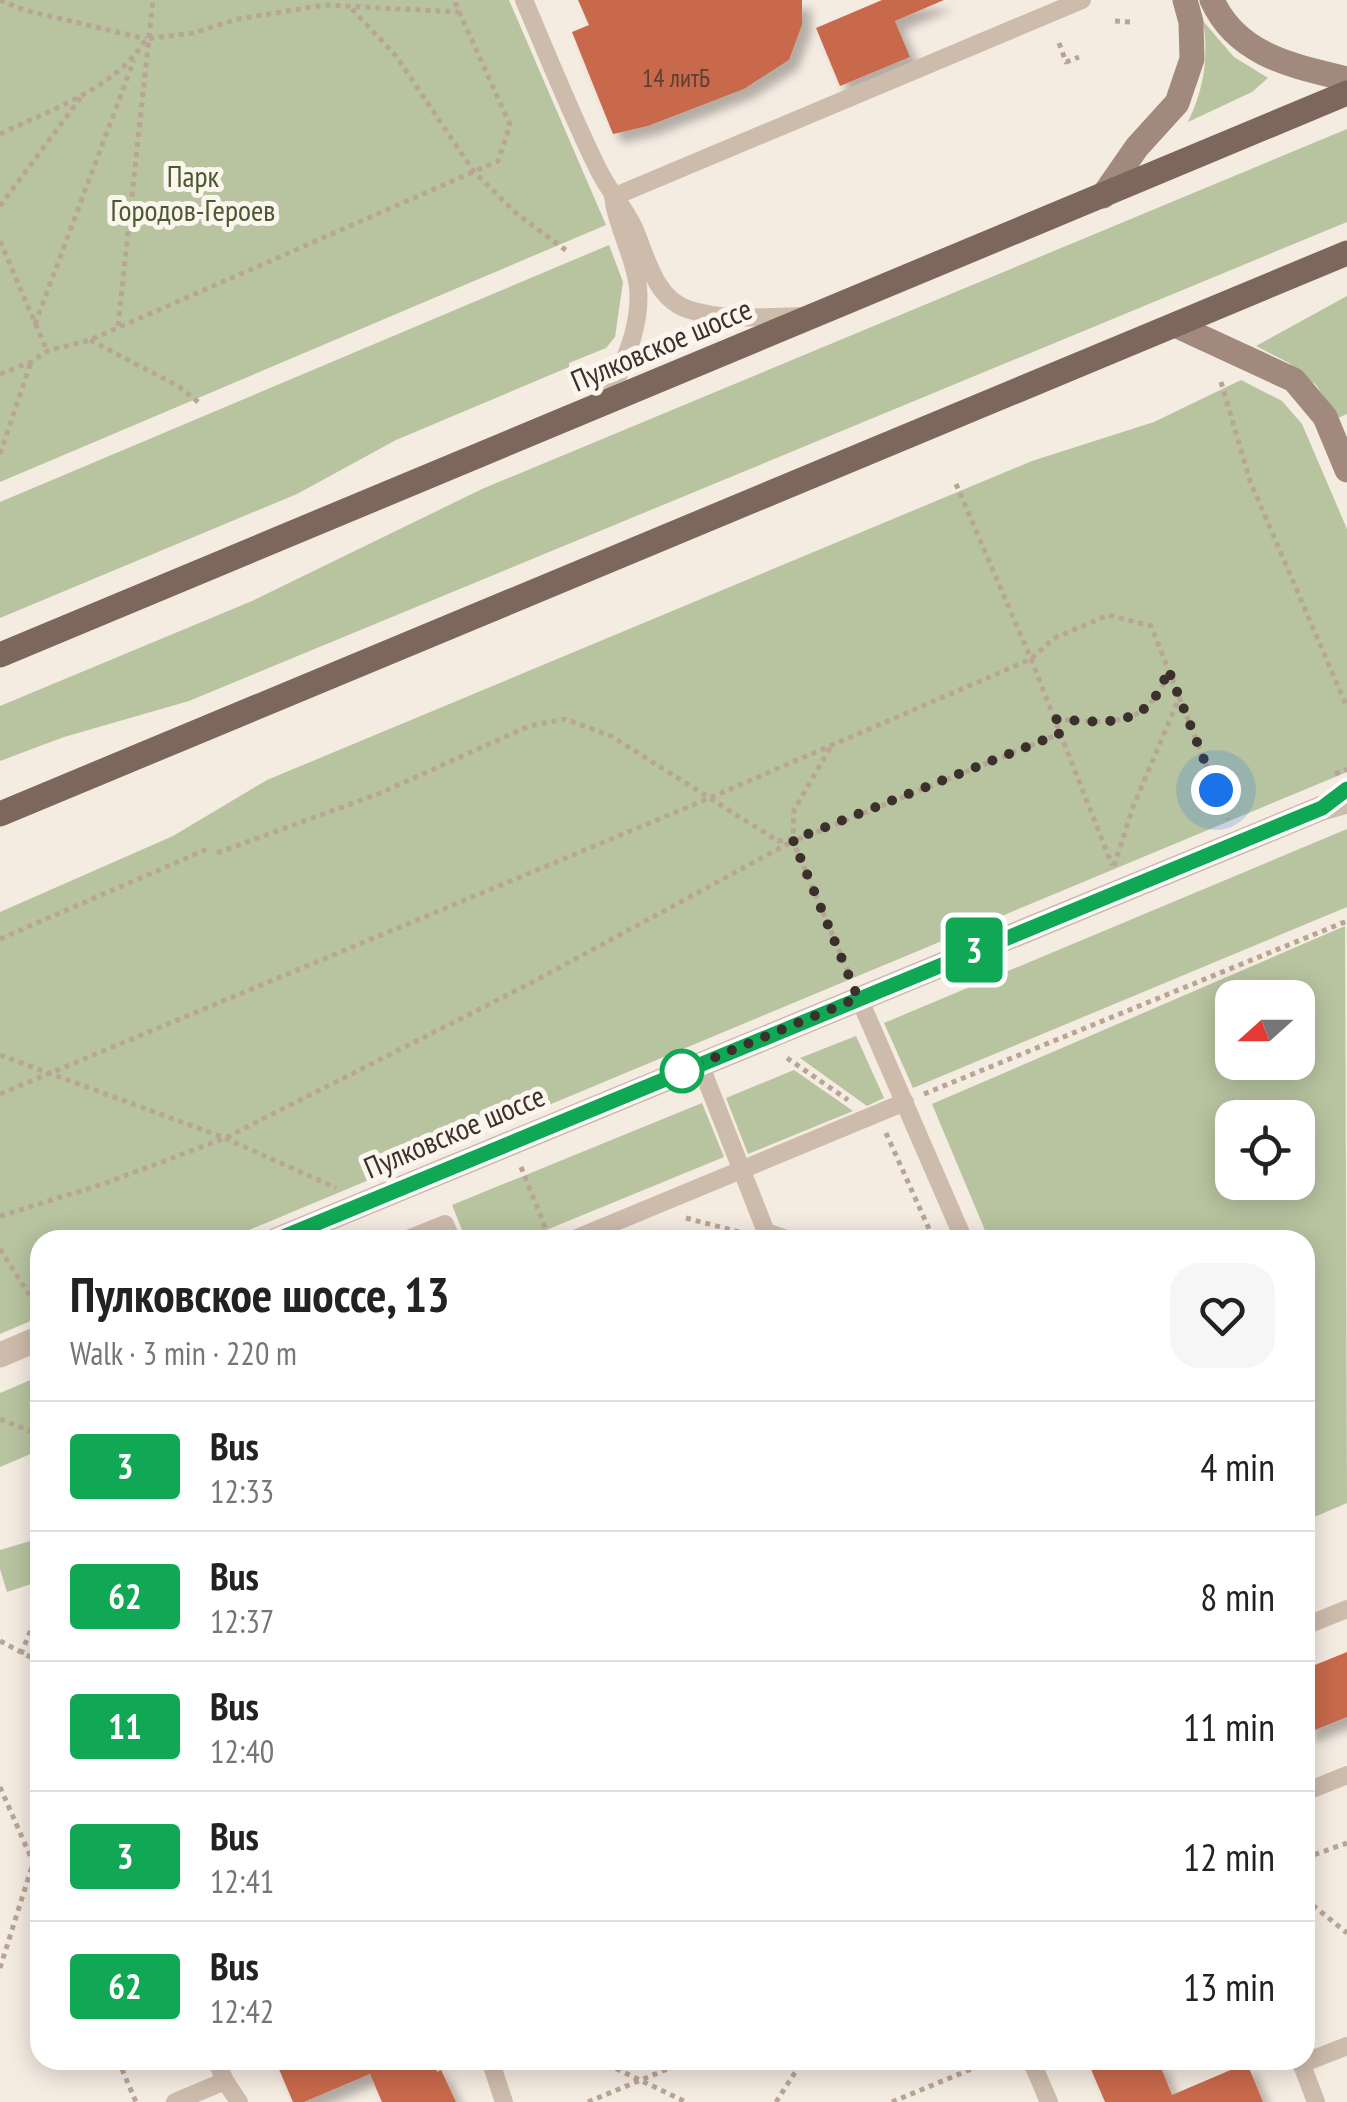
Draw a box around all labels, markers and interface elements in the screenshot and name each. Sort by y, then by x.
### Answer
house number: 14 литБ [642,62,710,94]
park label: Парк Городов-Героев [111,156,275,229]
street label: Пулковское шоссе [565,288,757,400]
your location [1191,765,1241,815]
line badge: 3 [942,918,1006,982]
text: 3 [966,927,982,973]
north arrow [1215,980,1315,1080]
map controls [1215,980,1315,1200]
unlabelled marker [661,1050,703,1092]
street label: Пулковское шоссе [358,1075,550,1187]
button: locate [1215,1100,1315,1200]
text: Пулковское шоссе, 13 [70,1263,450,1325]
button: heart [1170,1263,1275,1368]
text: Walk · 3 min · 220 m [70,1332,297,1374]
text: Bus [210,1421,259,1470]
text: 4 min [1200,1442,1275,1491]
text: 3 [117,1443,133,1489]
text: 12:33 [210,1470,274,1512]
text: Bus [210,1551,259,1600]
text: 8 min [1200,1572,1275,1621]
text: 62 [108,1573,142,1619]
text: 12:37 [210,1600,274,1642]
text: Bus [210,1681,259,1730]
text: 11 min [1183,1702,1275,1751]
text: 11 [108,1703,142,1749]
text: 12:40 [210,1730,274,1772]
text: Bus [210,1811,259,1860]
text: 12 min [1183,1832,1275,1881]
text: 3 [117,1833,133,1879]
text: 12:41 [210,1860,274,1902]
text: Bus [210,1941,259,1990]
text: 13 min [1183,1962,1275,2011]
text: 62 [108,1963,142,2009]
text: 12:42 [210,1990,274,2032]

